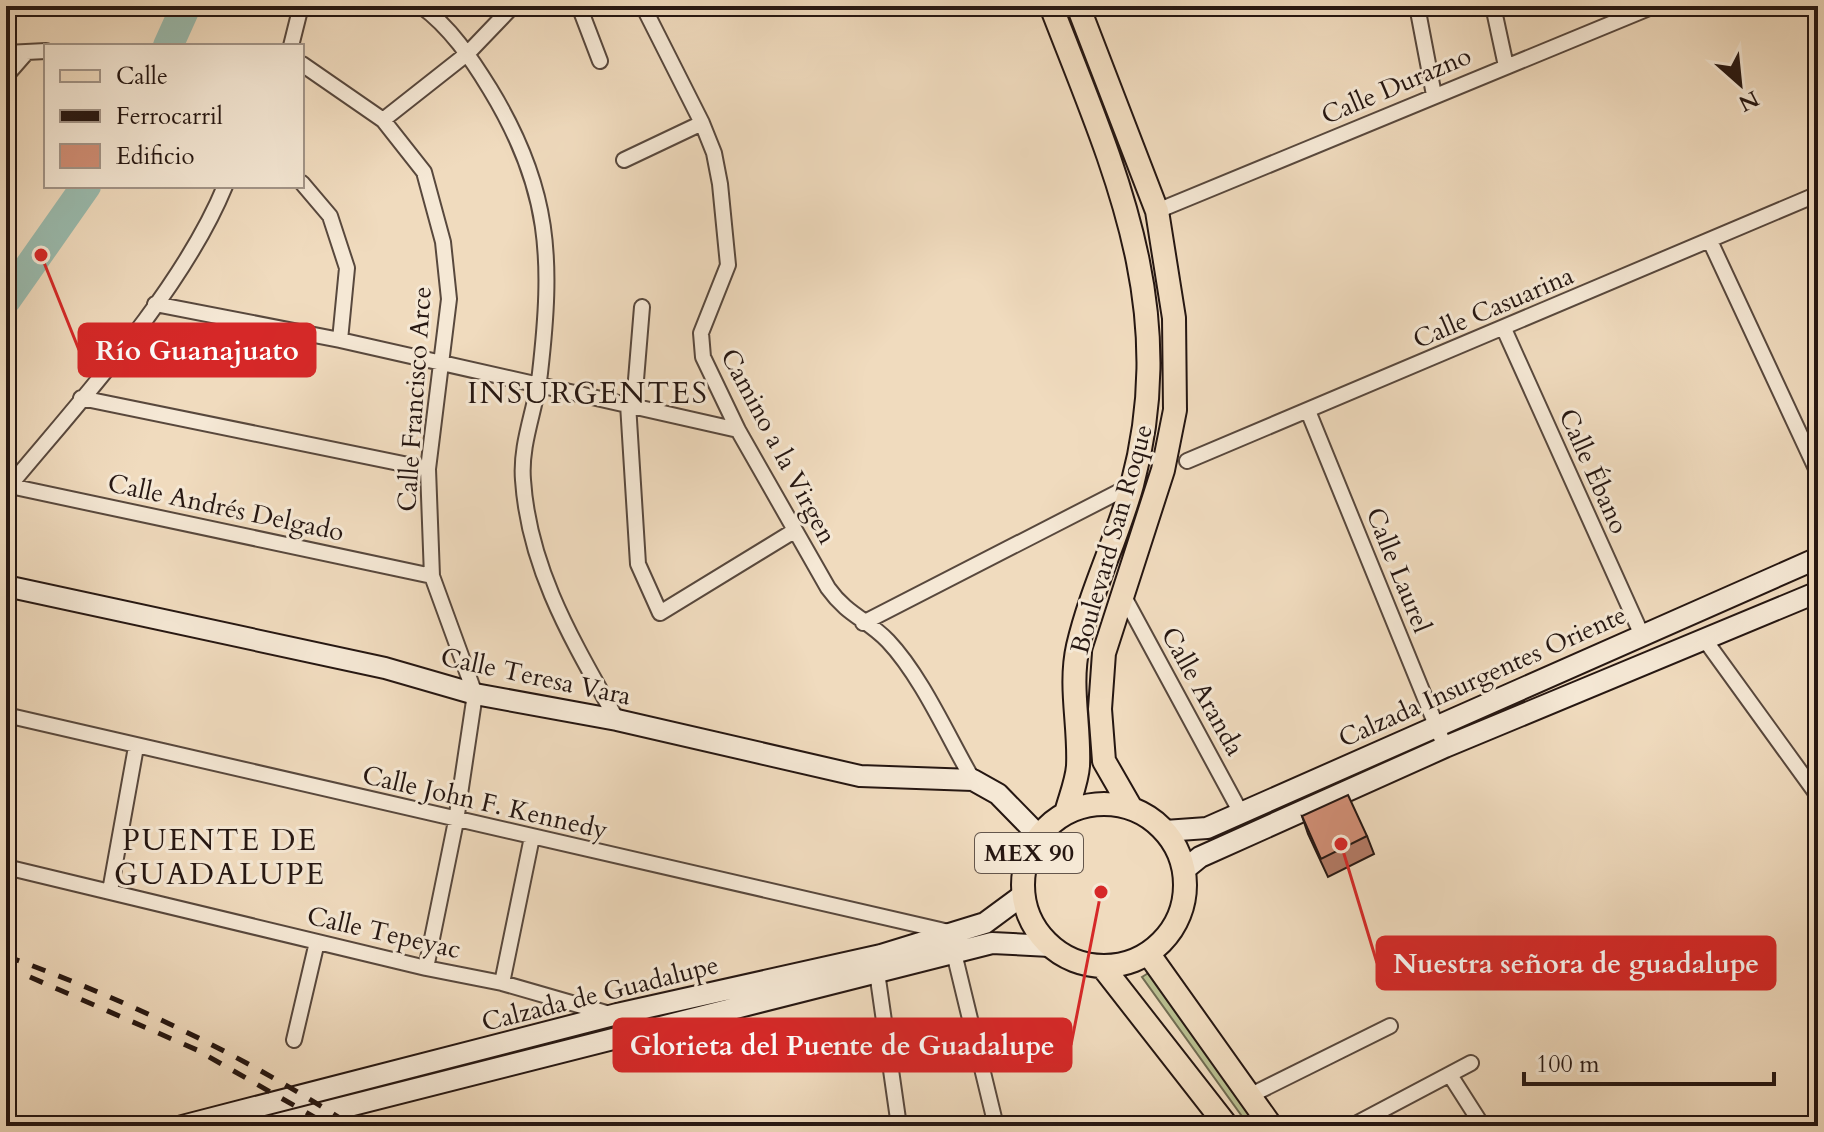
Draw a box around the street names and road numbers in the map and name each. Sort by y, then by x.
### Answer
street label: Calle Durazno [1316,38,1477,133]
street label: Calle Casuarina [1408,258,1579,357]
street label: Calle Francisco Arce [389,285,440,513]
street label: Camino a la Virgen [712,343,845,550]
street label: Calle Ébano [1550,403,1637,539]
street label: Boulevard San Roque [1062,420,1161,658]
street label: Calle Andrés Delgado [105,465,347,550]
street label: Calle Laurel [1358,502,1440,638]
street label: Calzada Insurgentes Oriente [1333,597,1632,756]
street label: Calle Aranda [1153,621,1252,762]
street label: Calle Teresa Vara [438,639,634,714]
street label: Calle John F. Kennedy [359,757,611,848]
road number: MEX 90 [975,833,1083,873]
street label: Calle Tepeyac [304,898,464,967]
street label: Calzada de Guadalupe [478,947,722,1040]

